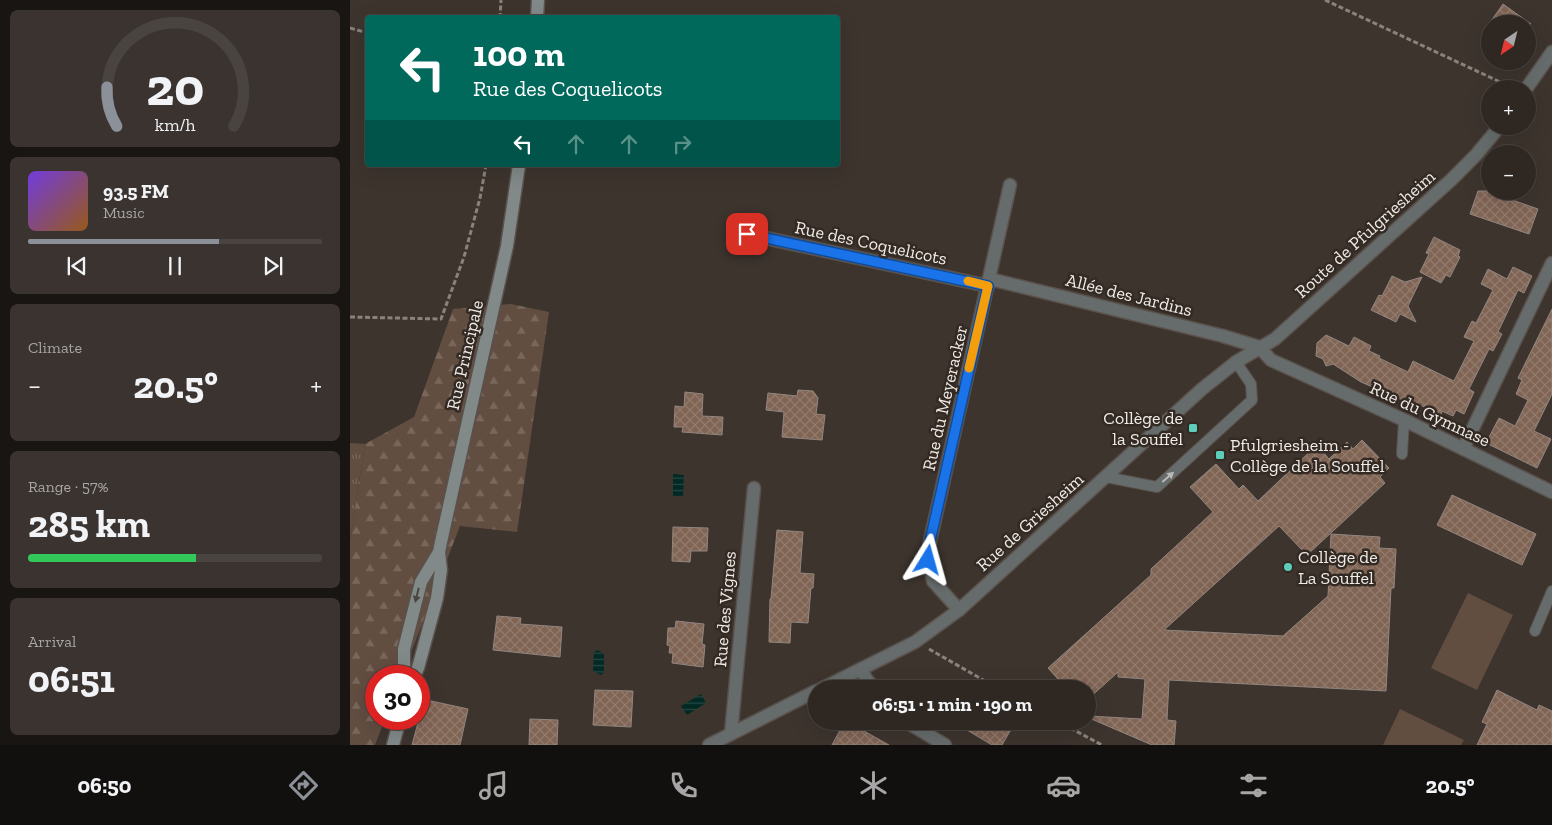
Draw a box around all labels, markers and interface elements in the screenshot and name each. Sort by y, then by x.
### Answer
north arrow [1481,15,1536,70]
map controls [1481,15,1536,200]
text: 100 m [473,33,565,75]
icon: left [390,35,455,100]
text: 20 [146,56,204,118]
text: Rue des Coquelicots [473,75,663,102]
button: + [1481,80,1536,135]
text: km/h [155,114,195,136]
icon: left [509,130,537,158]
icon: ahead [562,130,590,158]
icon: ahead [615,130,643,158]
icon: right [668,130,696,158]
button: − [1481,145,1536,200]
street label: Route de Pfulgriesheim [1290,165,1440,303]
text: 93.5 FM [103,180,169,203]
text: Music [103,203,145,222]
pin [726,213,768,255]
street label: Rue des Coquelicots [793,216,949,270]
icon: arrive [733,220,761,248]
icon: previous [63,252,91,280]
icon: pause [161,252,189,280]
icon: next [259,252,287,280]
street label: Allée des Jardins [1064,269,1195,321]
street label: Rue Principale [442,298,488,412]
street label: Rue du Meyeracker [918,323,972,473]
text: Climate [28,338,82,357]
text: 20.5° [133,362,218,408]
text: − [28,369,41,402]
text: + [310,369,322,402]
street label: Rue du Gymnase [1366,376,1494,452]
place label: Collège de la Souffel [1103,407,1183,450]
marker: Collège de la Souffel [1187,422,1199,434]
place label: Pfulgriesheim - Collège de la Souffel [1230,434,1385,477]
marker: Pfulgriesheim - Collège de la Souffel [1214,449,1226,461]
street label: Rue de Griesheim [972,468,1088,576]
one-way arrow [1161,471,1173,483]
text: Range · 57% [28,477,109,496]
text: 285 km [28,501,150,547]
position arrow [901,533,953,585]
place label: Collège de La Souffel [1298,546,1378,589]
street label: Rue des Vignes [709,550,741,668]
marker: Collège de La Souffel [1282,561,1294,573]
one-way arrow [413,588,421,603]
text: Arrival [28,632,76,651]
text: 06:51 [28,656,115,702]
speed limit sign: 30 [365,665,430,730]
text: 06:51 · 1 min · 190 m [872,693,1032,716]
icon: directions [286,768,321,803]
icon: music [476,768,511,803]
icon: phone [666,768,701,803]
icon: climate [856,768,891,803]
icon: car [1046,768,1081,803]
icon: filters [1236,768,1271,803]
text: 06:50 [77,772,132,799]
text: 20.5° [1426,772,1475,799]

